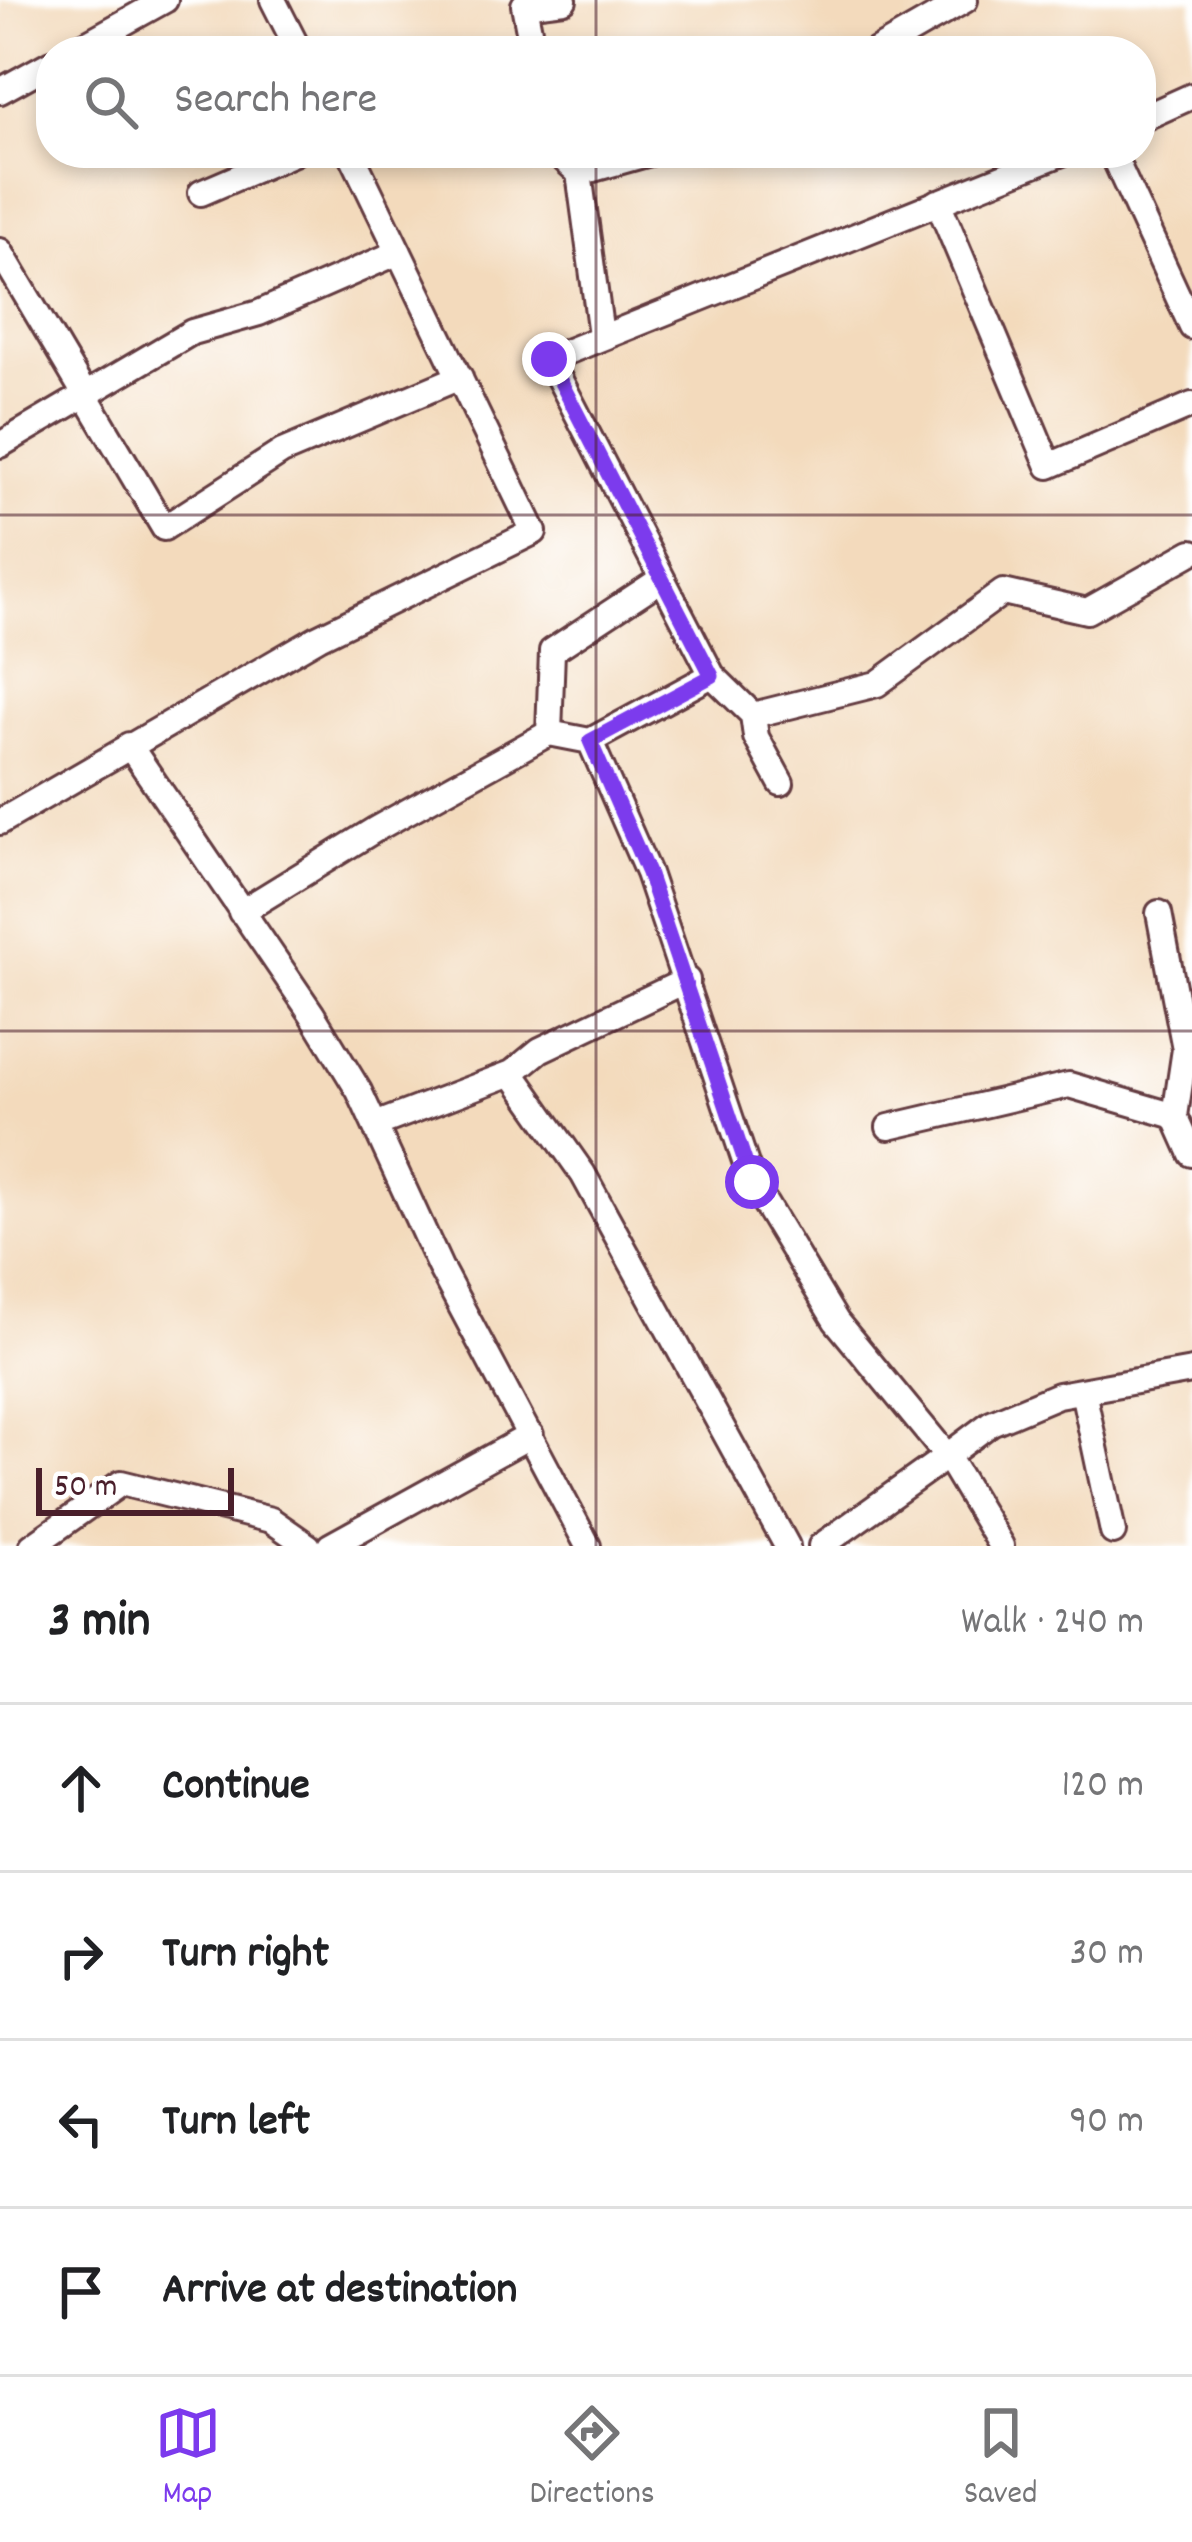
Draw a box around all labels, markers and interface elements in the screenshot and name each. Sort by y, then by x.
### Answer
search box [36,36,1156,168]
icon: search [78,69,144,135]
text: Search here [174,70,377,134]
route end [522,332,576,386]
route start [725,1155,779,1209]
scale bar [36,1462,234,1515]
text: 50 m [54,1465,118,1512]
text: 3 min [48,1588,150,1660]
text: Walk · 240 m [961,1597,1144,1652]
icon: ahead [48,1755,114,1821]
text: Continue [162,1756,310,1820]
text: 120 m [1061,1760,1144,1815]
icon: right [48,1923,114,1989]
text: Turn right [162,1924,329,1988]
text: 30 m [1070,1928,1144,1983]
icon: left [48,2091,114,2157]
text: Turn left [162,2092,310,2156]
text: 90 m [1069,2096,1144,2151]
icon: arrive [48,2259,114,2325]
text: Arrive at destination [162,2260,517,2324]
tab: Map [155,2400,221,2519]
tab: Directions [530,2400,655,2519]
tab: Saved [964,2400,1037,2519]

